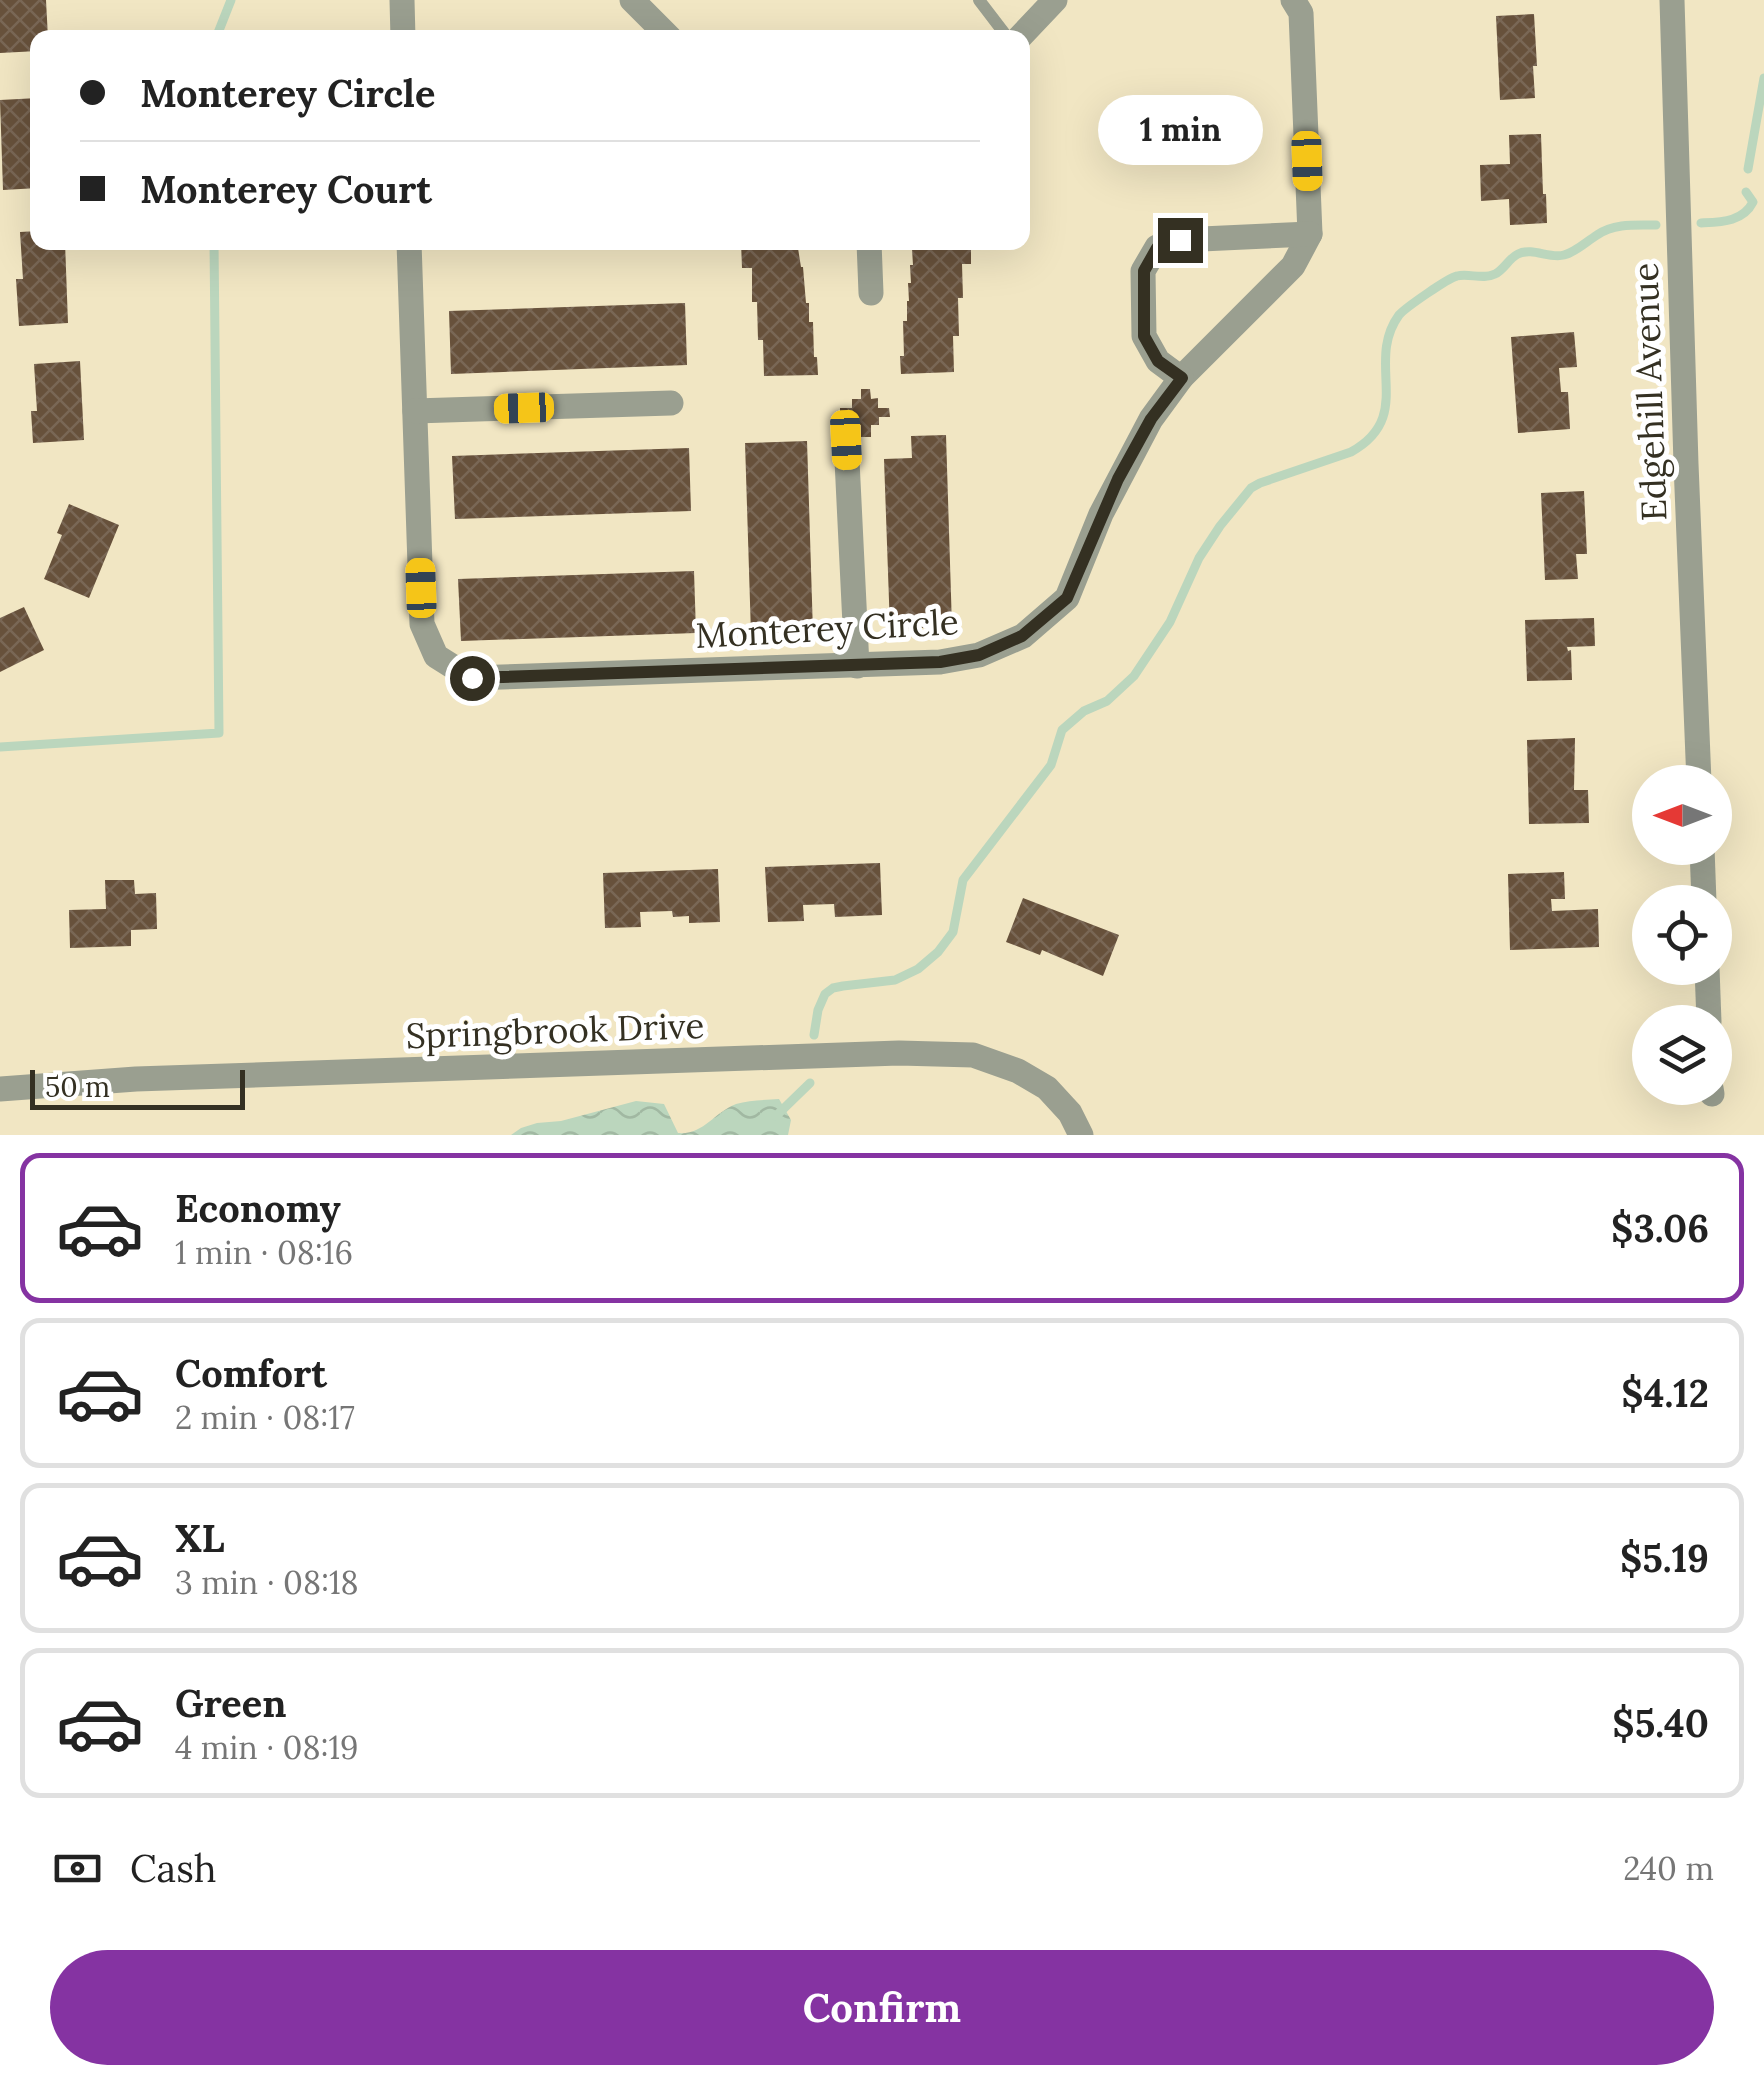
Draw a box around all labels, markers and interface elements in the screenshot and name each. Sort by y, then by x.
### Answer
text: Monterey Circle [140,69,435,117]
callout: 1 min [1098,95,1262,165]
text: 1 min [1140,109,1221,150]
car [1291,130,1323,192]
text: Monterey Court [140,165,432,213]
route end [1158,218,1203,263]
street label: Edgehill Avenue [1622,262,1677,522]
car [493,392,555,424]
car [829,409,863,471]
car [405,557,437,619]
street label: Monterey Circle [694,599,960,658]
route start [450,656,495,701]
north arrow [1632,765,1732,865]
map controls [1632,765,1732,1105]
button: locate [1632,885,1732,985]
street label: Springbrook Drive [405,1003,705,1058]
button: layers [1632,1005,1732,1105]
scale bar [30,1065,245,1110]
text: 50 m [45,1069,110,1105]
icon: car [55,1183,145,1273]
text: Economy [175,1184,341,1232]
text: $3.06 [1611,1204,1709,1252]
text: 1 min · 08:16 [175,1232,353,1273]
icon: car [55,1348,145,1438]
text: Comfort [175,1349,327,1397]
text: $4.12 [1621,1369,1709,1417]
text: 2 min · 08:17 [175,1397,355,1438]
icon: car [55,1513,145,1603]
text: XL [175,1514,225,1562]
text: $5.19 [1620,1534,1709,1582]
text: 3 min · 08:18 [175,1562,359,1603]
icon: car [55,1678,145,1768]
text: Green [175,1679,287,1727]
text: $5.40 [1612,1699,1709,1747]
text: 4 min · 08:19 [175,1727,359,1768]
icon: cash [50,1841,105,1896]
text: Cash [130,1844,217,1892]
text: 240 m [1623,1848,1714,1889]
button: Confirm [50,1950,1714,2065]

